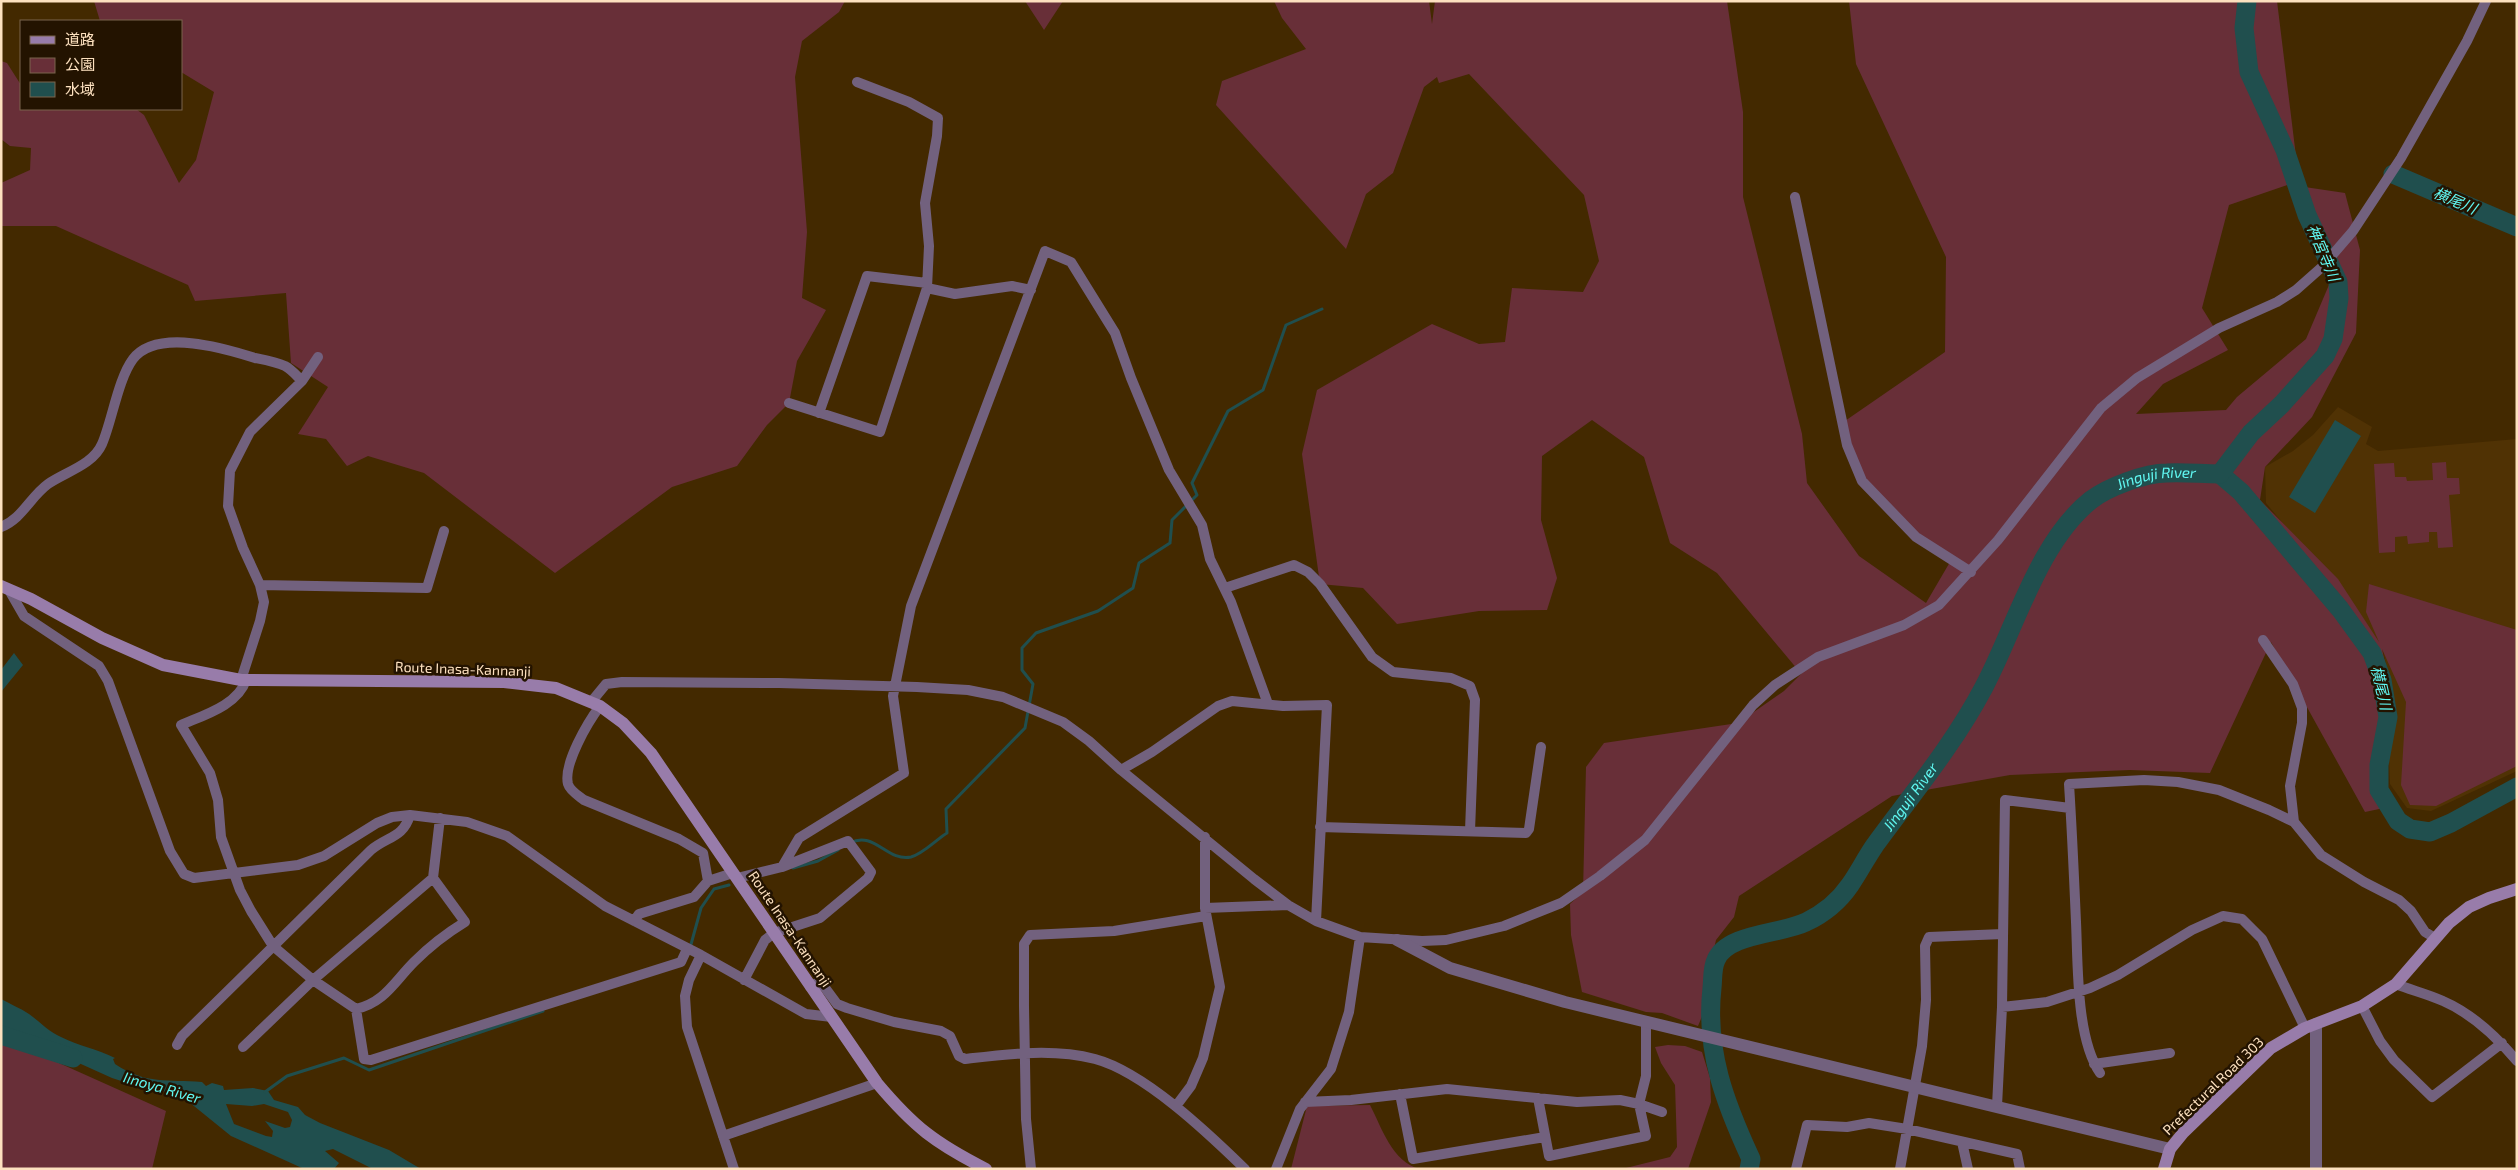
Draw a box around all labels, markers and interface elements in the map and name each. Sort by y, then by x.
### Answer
legend [20,20,182,110]
text: 道路 [65,30,95,48]
text: 公園 [65,55,95,73]
text: 水域 [65,80,95,98]
water label: 横尾川 [2431,183,2481,218]
water label: 神宮寺川 [2304,221,2345,286]
water label: Jinguji River [2113,463,2197,493]
street label: Route Inasa-Kannanji [395,658,531,679]
water label: 横尾川 [2368,664,2396,714]
water label: Jinguji River [1878,758,1942,835]
street label: Route Inasa-Kannanji [745,868,836,990]
street label: Prefectural Road 303 [2159,1033,2267,1138]
water label: Iinoya River [121,1067,204,1108]

